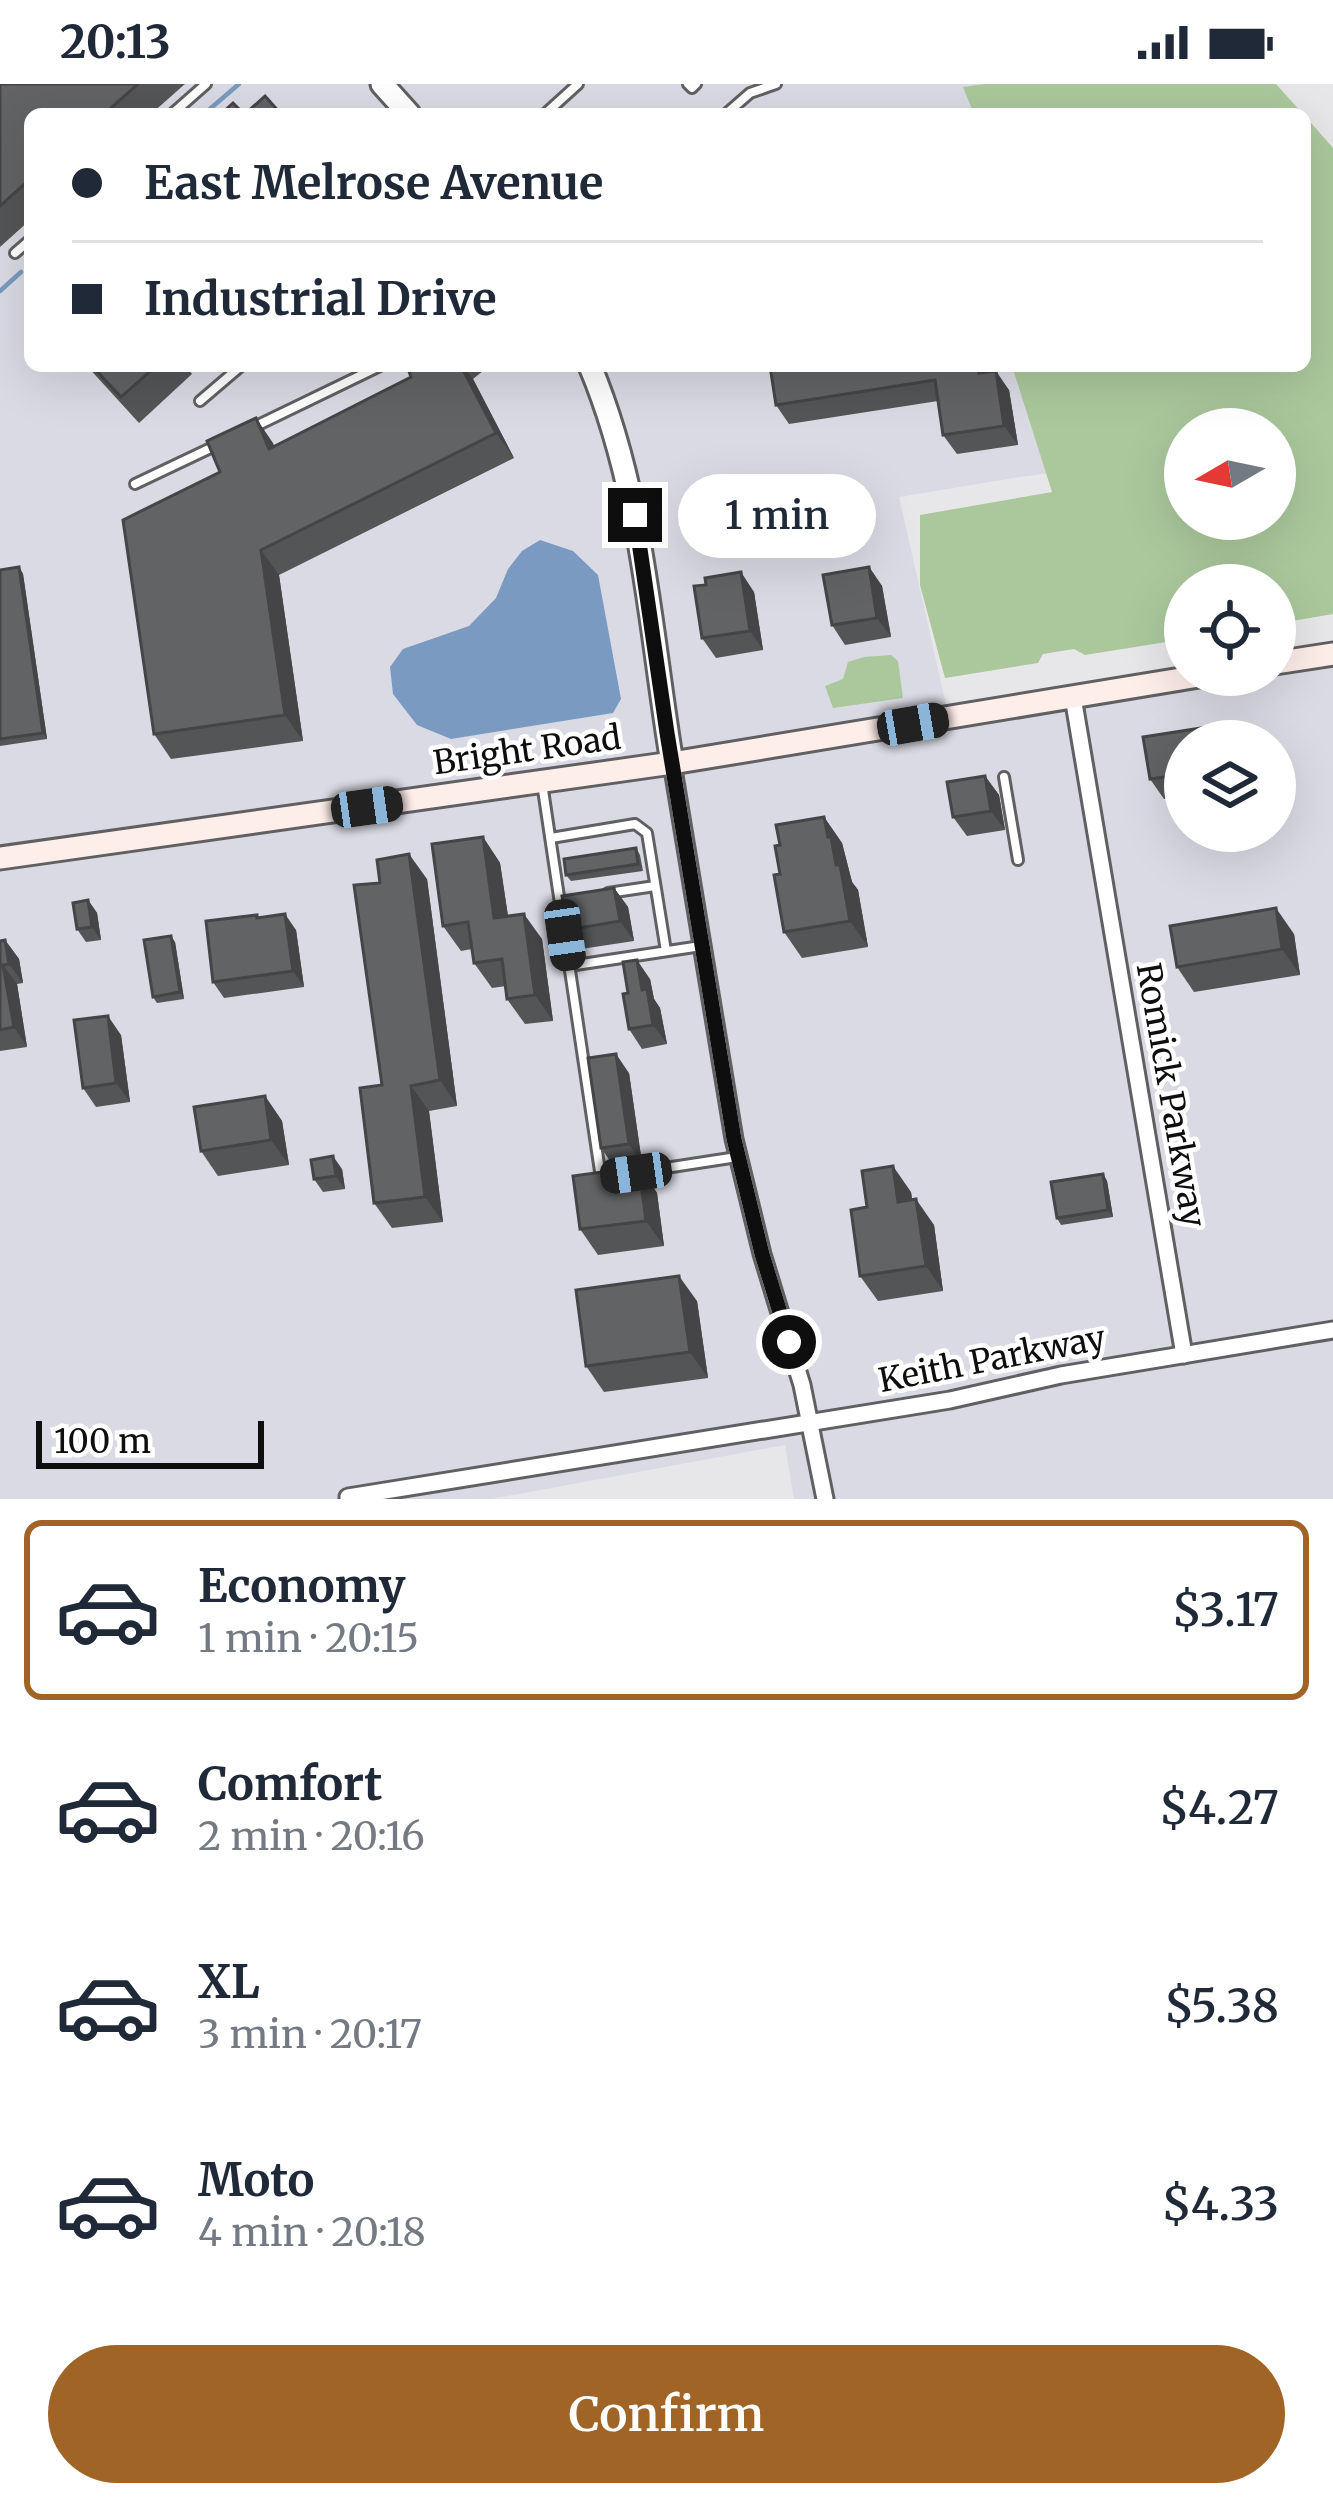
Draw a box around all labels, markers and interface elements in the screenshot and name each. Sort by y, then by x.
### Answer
text: 20:13 [60,14,171,70]
text: East Melrose Avenue [144,155,603,211]
text: Industrial Drive [144,271,497,327]
north arrow [1164,408,1296,540]
map controls [1164,408,1296,852]
callout: 1 min [677,473,875,557]
route end [608,488,662,542]
text: 1 min [725,491,829,540]
button: locate [1164,564,1296,696]
car [874,700,952,748]
street label: Bright Road [431,717,623,783]
button: layers [1164,720,1296,852]
car [329,784,405,830]
car [542,897,588,973]
street label: Romick Parkway [1128,960,1215,1231]
car [598,1150,674,1196]
route start [762,1315,816,1369]
street label: Keith Parkway [875,1317,1110,1401]
scale bar [36,1415,264,1468]
text: 100 m [54,1421,151,1462]
icon: car [54,1556,162,1664]
text: Economy [198,1558,406,1614]
text: $3.17 [1172,1582,1279,1638]
text: 1 min · 20:15 [198,1614,419,1663]
icon: car [54,1754,162,1862]
text: Comfort [198,1756,382,1812]
text: $4.27 [1159,1780,1279,1836]
text: 2 min · 20:16 [198,1812,425,1861]
icon: car [54,1952,162,2060]
text: XL [198,1954,260,2010]
text: $5.38 [1164,1978,1279,2034]
text: 3 min · 20:17 [198,2010,422,2059]
icon: car [54,2150,162,2258]
text: Moto [198,2152,314,2208]
text: $4.33 [1162,2176,1279,2232]
text: 4 min · 20:18 [198,2208,426,2257]
button: Confirm [48,2345,1285,2483]

